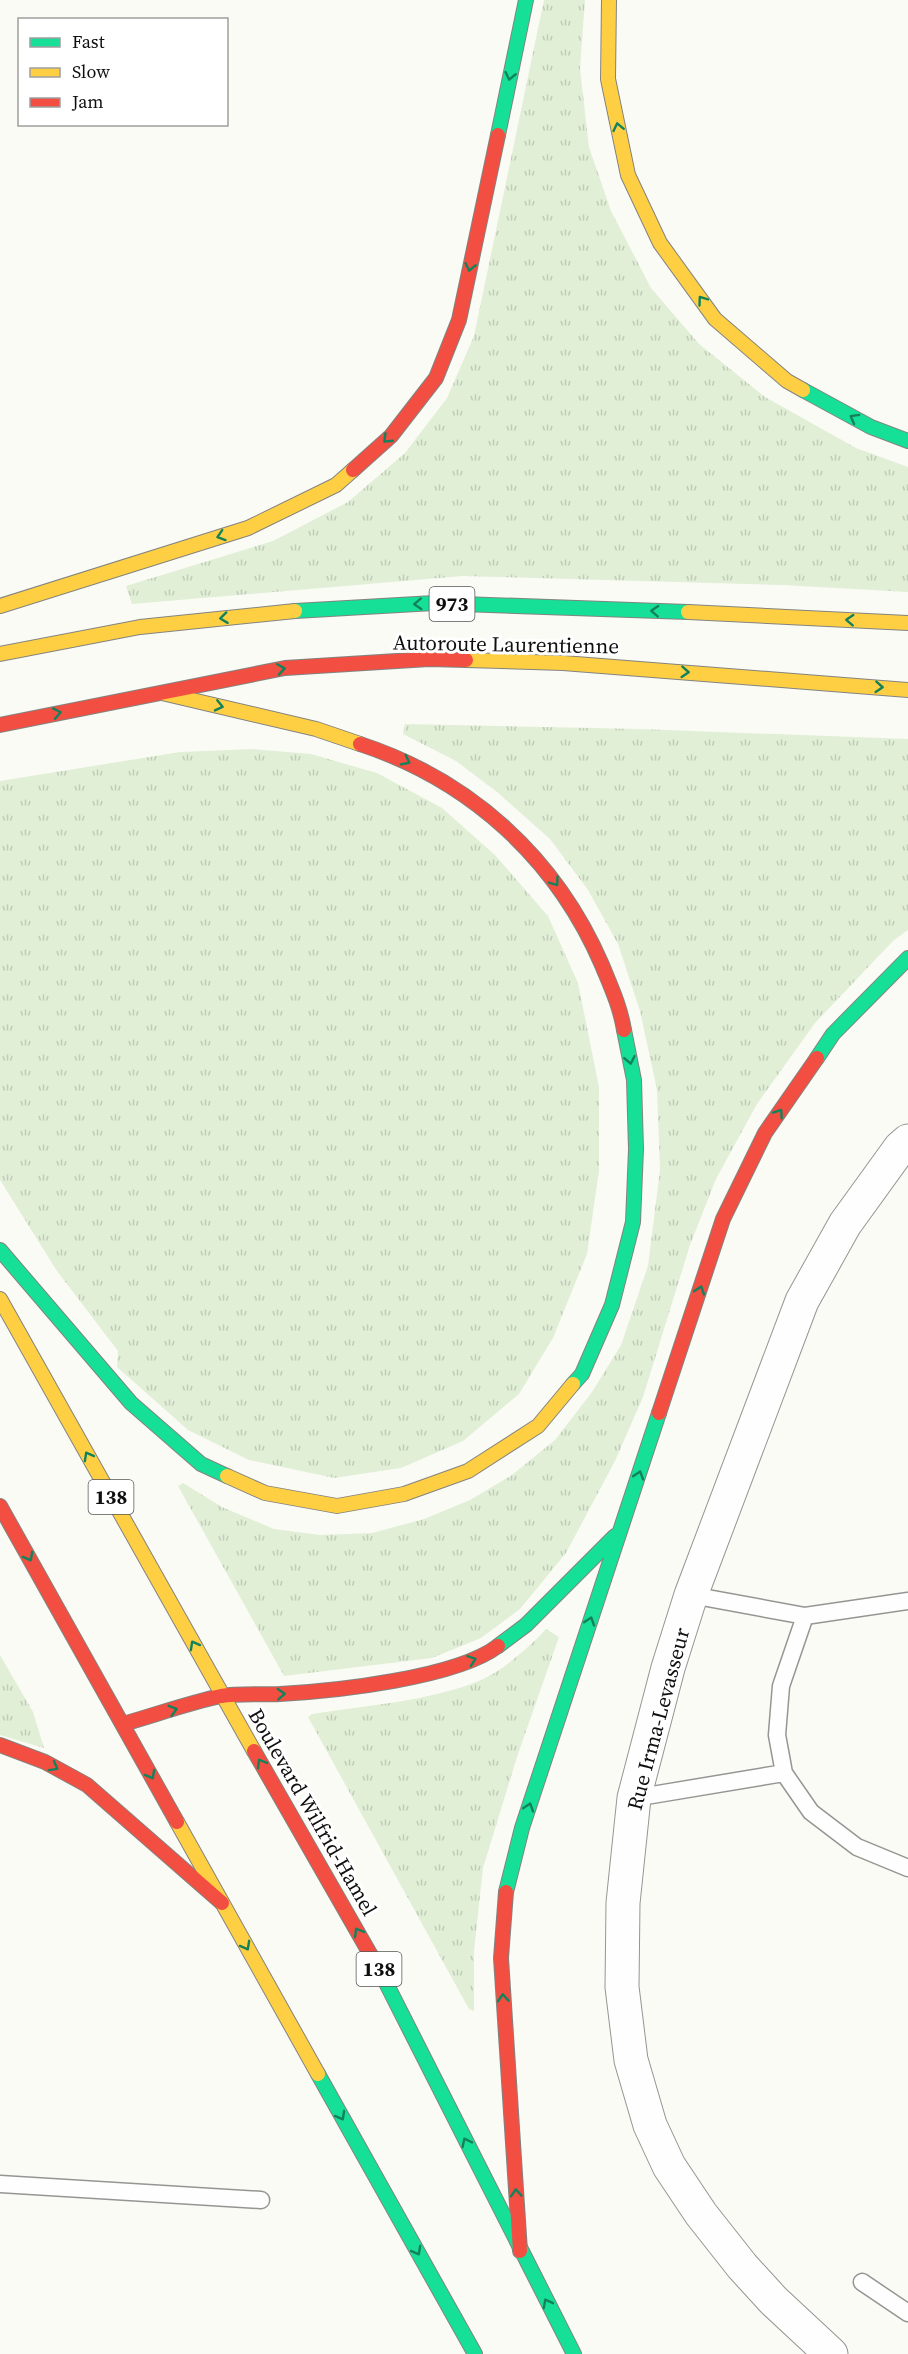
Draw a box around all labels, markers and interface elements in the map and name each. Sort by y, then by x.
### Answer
legend [18,18,228,126]
text: Fast [72,29,105,54]
text: Slow [72,59,110,84]
one-way arrow [504,71,517,81]
text: Jam [71,89,104,114]
one-way arrow [612,122,625,132]
one-way arrow [464,261,477,271]
one-way arrow [698,295,709,306]
one-way arrow [850,414,861,425]
one-way arrow [383,431,394,442]
one-way arrow [216,529,227,541]
road number: 973 [430,587,474,621]
one-way arrow [413,597,422,610]
one-way arrow [650,604,659,617]
one-way arrow [219,611,228,623]
one-way arrow [845,614,854,627]
street label: Autoroute Laurentienne [393,628,619,660]
one-way arrow [275,663,285,676]
one-way arrow [681,666,690,679]
one-way arrow [875,681,884,694]
one-way arrow [213,699,223,712]
one-way arrow [52,707,62,720]
one-way arrow [399,754,410,765]
one-way arrow [548,876,559,887]
one-way arrow [623,1055,636,1065]
one-way arrow [772,1108,783,1119]
one-way arrow [692,1285,705,1296]
one-way arrow [84,1452,95,1462]
one-way arrow [631,1470,644,1481]
road number: 138 [88,1480,134,1514]
one-way arrow [22,1550,33,1561]
one-way arrow [582,1616,595,1627]
street label: Rue Irma-Levasseur [620,1624,696,1813]
one-way arrow [190,1640,201,1651]
one-way arrow [466,1654,477,1667]
one-way arrow [276,1687,285,1700]
street label: Boulevard Wilfrid-Hamel [242,1703,384,1921]
one-way arrow [167,1705,178,1717]
one-way arrow [257,1758,268,1769]
one-way arrow [48,1760,58,1771]
one-way arrow [144,1769,156,1779]
one-way arrow [521,1802,534,1813]
one-way arrow [354,1928,365,1938]
one-way arrow [239,1939,250,1950]
road number: 138 [356,1952,401,1986]
one-way arrow [497,1994,510,2003]
one-way arrow [334,2109,345,2120]
one-way arrow [462,2138,474,2149]
one-way arrow [510,2188,523,2197]
one-way arrow [410,2245,421,2255]
one-way arrow [543,2298,554,2309]

